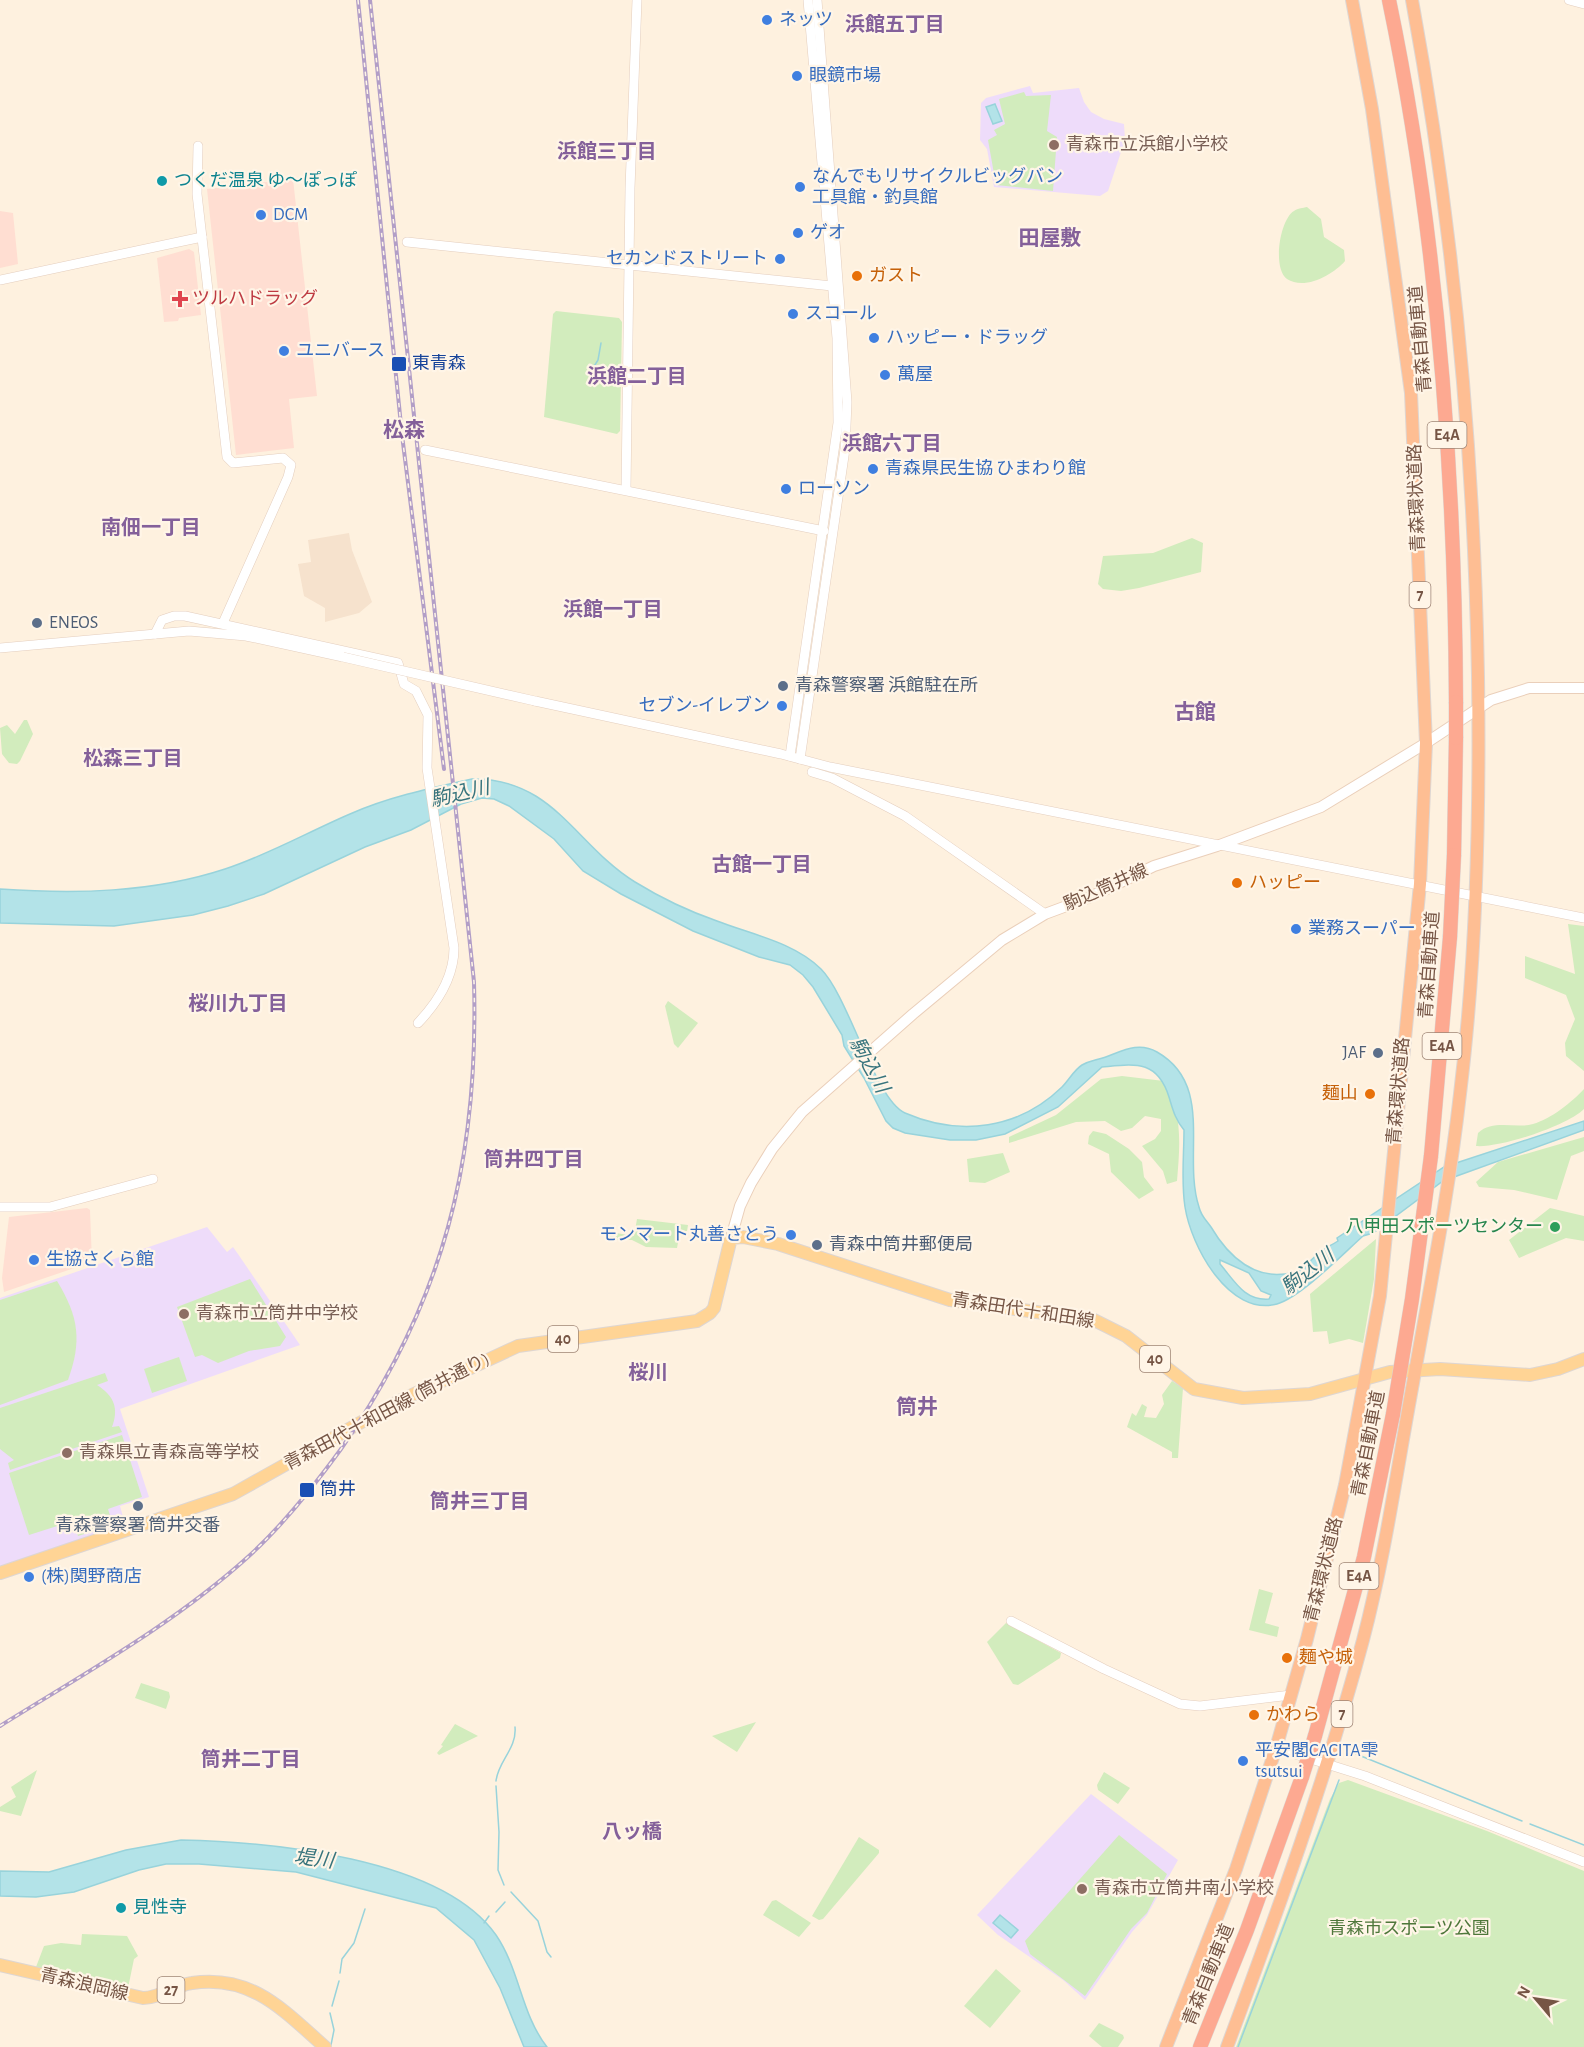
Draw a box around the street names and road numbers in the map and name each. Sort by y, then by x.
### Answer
street label: 青森自動車道 [1405,284,1435,394]
road number: E4A [1428,422,1466,448]
street label: 青森環状道路 [1404,444,1428,552]
road number: 7 [1410,582,1430,608]
street label: 駒込筒井線 [1060,860,1151,915]
street label: 青森自動車道 [1415,910,1443,1019]
road number: E4A [1422,1033,1462,1059]
street label: 青森環状道路 [1383,1036,1413,1146]
street label: 青森田代十和田線 [950,1289,1096,1331]
road number: 40 [548,1326,578,1352]
road number: 40 [1140,1346,1170,1372]
street label: 青森田代十和田線 (筒井通り) [280,1348,493,1474]
street label: 青森自動車道 [1348,1389,1388,1499]
street label: 青森環状道路 [1300,1515,1346,1625]
road number: E4A [1340,1563,1378,1589]
road number: 7 [1332,1701,1352,1727]
street label: 青森自動車道 [1179,1921,1238,2028]
street label: 青森浪岡線 [38,1964,130,2004]
road number: 27 [158,1977,184,2003]

